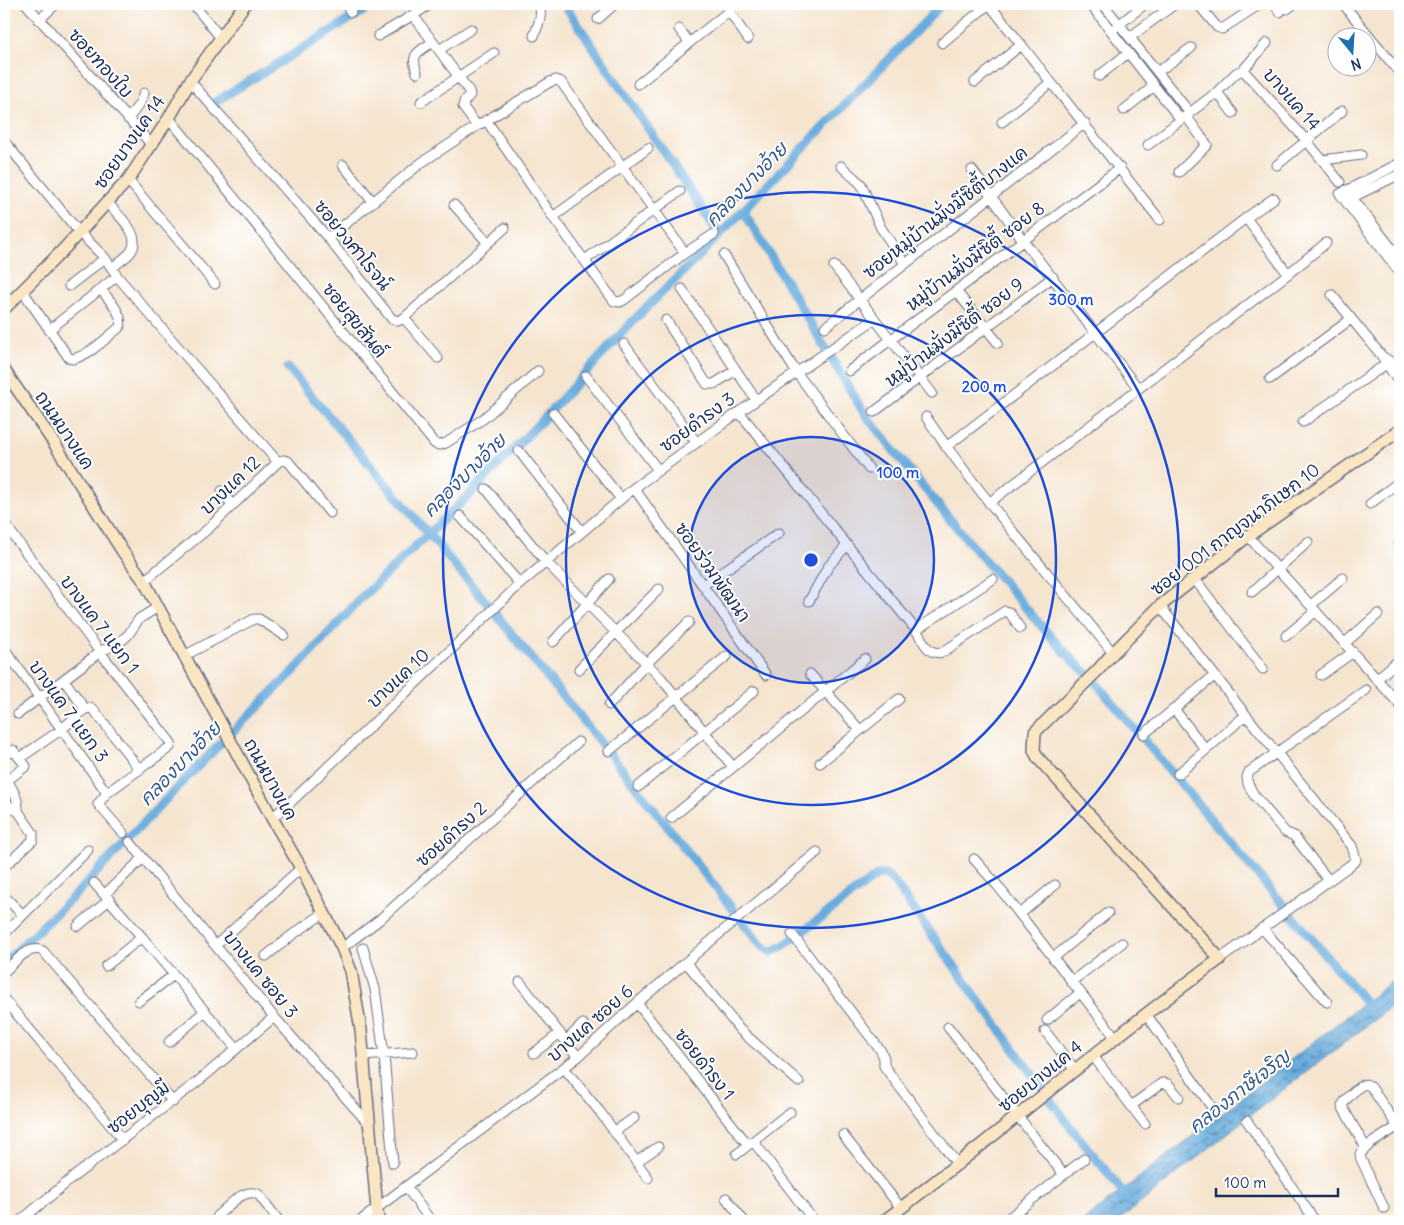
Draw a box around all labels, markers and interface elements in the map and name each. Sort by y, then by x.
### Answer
street label: ซอยทองใบ [64,23,139,103]
north arrow [1326,28,1376,78]
text: N [1349,54,1363,74]
street label: บางแค 14 [1258,63,1326,135]
street label: ซอยบางแค 14 [88,91,170,193]
water label: คลองบางอ้าย [700,136,793,231]
street label: ซอยหมู่บ้านมั่งมีซิตี้บางแค [855,136,1034,286]
street label: หมู่บ้านมั่งมีซิตี้ ซอย 8 [898,192,1051,318]
street label: ซอยวงศาโรจน์ [309,194,397,295]
street label: หมู่บ้านมั่งมีซิตี้ ซอย 9 [877,268,1030,394]
street label: ซอยสุขสันต์ [315,277,393,364]
text: 300 m [1049,290,1094,309]
text: 200 m [962,377,1006,396]
street label: ถนนบางแค [30,386,100,474]
street label: ซอยดำรง 3 [655,387,739,457]
water label: คลองบางอ้าย [417,427,512,522]
street label: บางแค 12 [195,450,265,519]
street label: ซอย 001 กาญจนาภิเษก 10 [1146,458,1324,600]
text: 100 m [877,463,919,482]
street label: ซอยร่วมพัฒนา [670,518,756,626]
centre of rings [802,551,820,569]
street label: บางแค 7 แยก 1 [55,570,145,678]
street label: บางแค 10 [362,643,434,713]
street label: บางแค 7 แยก 3 [24,655,114,767]
water label: คลองบางอ้าย [134,715,227,810]
street label: ถนนบางแค [239,734,303,824]
street label: ซอยดำรง 2 [411,796,491,872]
street label: บางแค ซอย 3 [219,925,303,1023]
street label: บางแค ซอย 6 [542,979,638,1067]
street label: ซอยดำรง 1 [670,1024,740,1104]
street label: ซอยบางแค 4 [993,1035,1087,1117]
water label: คลองภาษีเจริญ [1184,1043,1296,1138]
street label: ซอยบุญมี [102,1075,176,1141]
scale bar [1216,1165,1339,1197]
text: 100 m [1224,1173,1266,1192]

